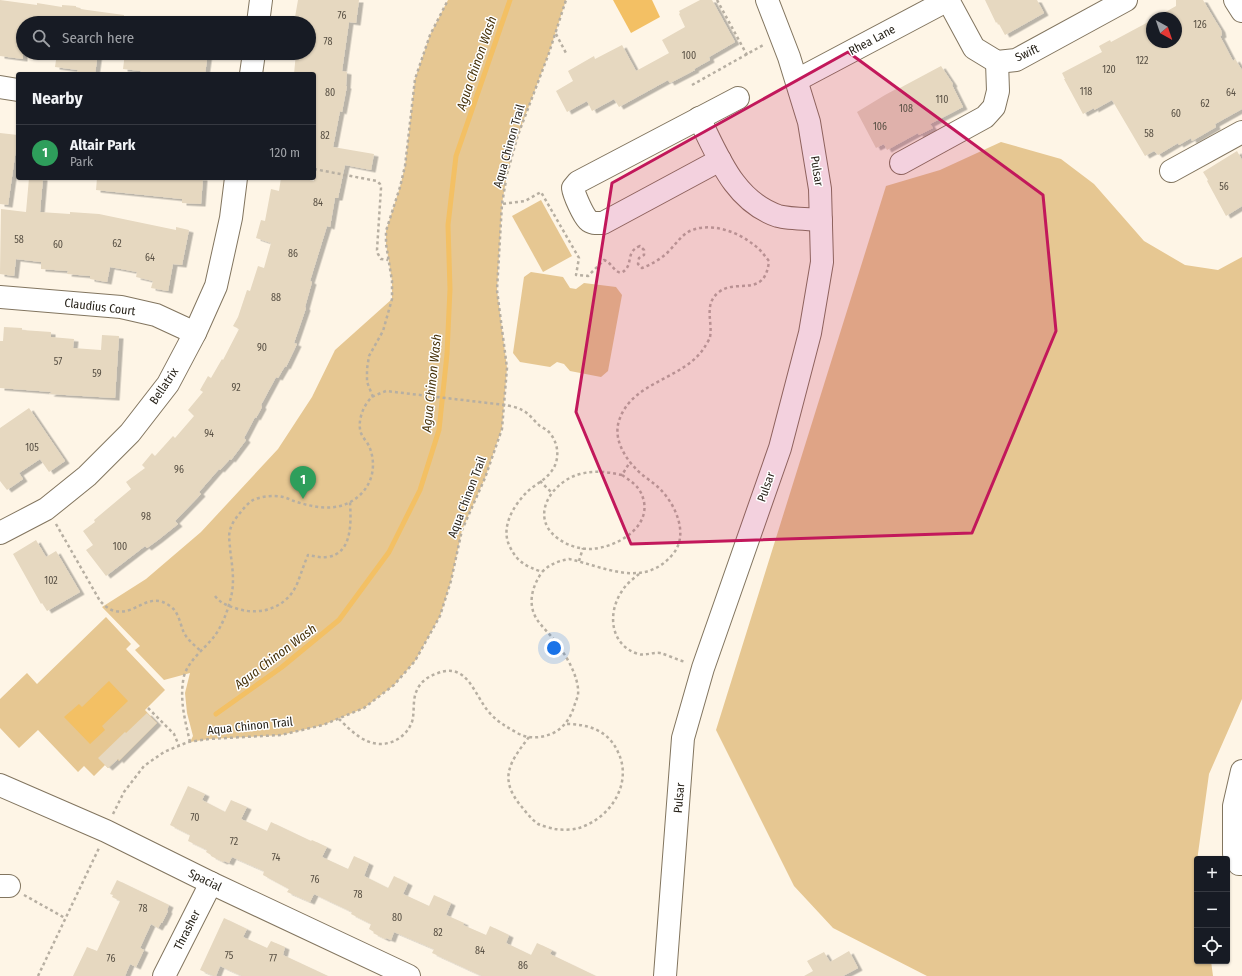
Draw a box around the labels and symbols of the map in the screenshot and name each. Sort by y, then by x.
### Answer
house number: 76 [338,10,346,22]
north arrow [1146,12,1182,48]
water label: Agua Chinon Wash [453,14,500,113]
house number: 126 [1193,19,1207,31]
street label: Rhea Lane [846,22,898,58]
house number: 78 [324,36,332,48]
street label: Swift [1013,41,1041,65]
house number: 100 [682,50,696,62]
house number: 122 [1136,55,1149,67]
house number: 120 [1102,64,1116,76]
house number: 118 [1080,86,1092,98]
house number: 80 [325,87,335,99]
house number: 64 [1226,87,1236,99]
house number: 110 [936,94,948,106]
house number: 62 [1200,98,1210,110]
street label: Aqua Chinon Trail [490,103,528,189]
house number: 108 [899,103,913,115]
house number: 60 [1171,108,1181,120]
house number: 106 [873,121,887,133]
house number: 58 [1144,128,1154,140]
house number: 82 [320,130,330,142]
street label: Pulsar [808,155,826,188]
house number: 56 [1219,181,1229,193]
house number: 84 [313,197,323,209]
house number: 58 [14,234,24,246]
house number: 62 [112,238,122,250]
house number: 60 [53,239,63,251]
house number: 86 [288,248,298,260]
house number: 64 [145,252,155,264]
house number: 88 [271,292,281,304]
street label: Claudius Court [64,296,136,318]
water label: Agua Chinon Wash [419,333,444,434]
house number: 90 [257,342,267,354]
house number: 57 [54,356,62,368]
street label: Bellatrix [147,364,182,407]
house number: 59 [92,368,102,380]
house number: 92 [231,382,241,394]
house number: 94 [204,428,214,440]
house number: 105 [25,442,39,454]
street label: Aqua Chinon Trail [445,454,489,540]
house number: 96 [174,464,184,476]
pin: 1 [290,466,316,499]
street label: Pulsar [754,470,778,504]
house number: 98 [141,511,151,523]
house number: 100 [113,541,127,553]
house number: 102 [44,575,58,587]
water label: Agua Chinon Wash [231,621,319,693]
your location [544,638,564,658]
street label: Aqua Chinon Trail [207,715,293,737]
street label: Pulsar [671,781,687,814]
house number: 70 [190,812,200,824]
house number: 72 [230,836,239,848]
house number: 74 [272,852,280,864]
street label: Spacial [186,866,224,894]
house number: 76 [311,874,319,886]
house number: 78 [354,889,362,901]
house number: 78 [139,903,147,915]
street label: Thrasher [171,907,203,952]
house number: 80 [392,912,402,924]
house number: 82 [433,927,443,939]
house number: 84 [475,945,485,957]
house number: 75 [225,950,234,962]
house number: 76 [107,953,115,965]
house number: 77 [269,953,277,965]
house number: 86 [518,960,528,972]

